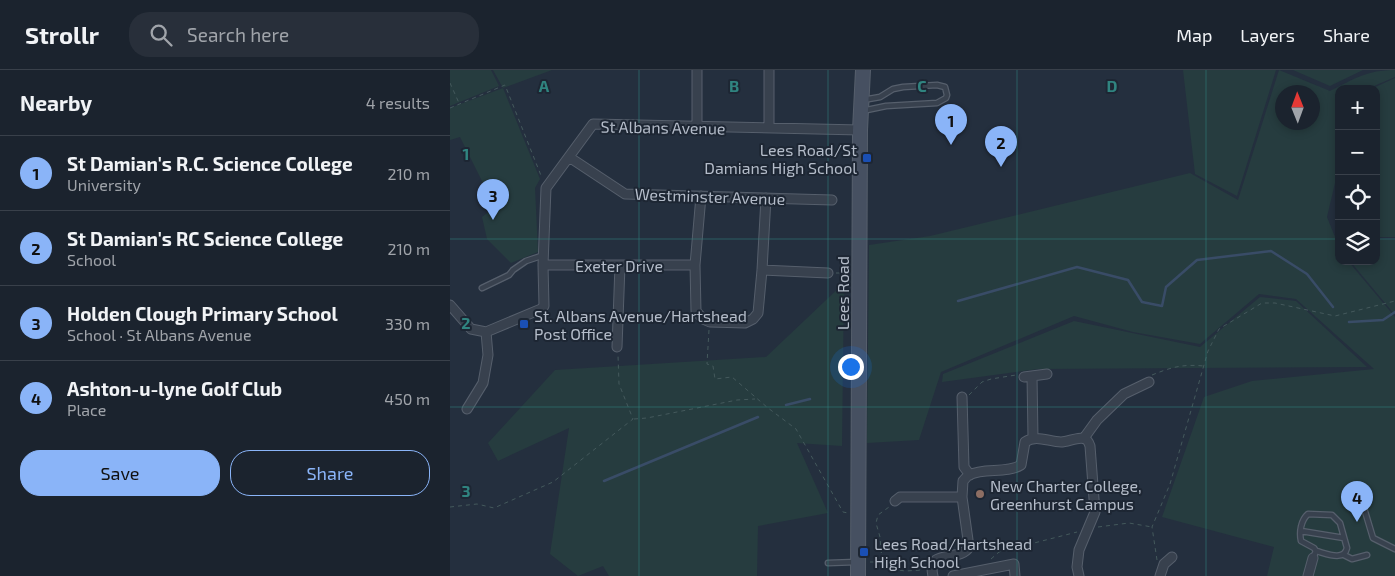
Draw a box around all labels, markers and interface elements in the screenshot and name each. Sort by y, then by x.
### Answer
search box [129,12,479,57]
text: Strollr [25,20,99,49]
icon: search [147,21,175,49]
text: Search here [187,23,289,46]
text: Map [1176,24,1212,46]
text: Layers [1240,24,1295,46]
text: Share [1323,24,1370,46]
text: A [539,76,550,95]
text: B [729,76,739,95]
text: C [917,76,927,95]
text: D [1107,76,1118,95]
north arrow [1275,85,1320,130]
map controls [1335,85,1380,265]
button: + [1335,85,1380,130]
text: Nearby [20,90,92,115]
text: 4 results [366,93,430,112]
pin: 1 [935,104,967,145]
street label: St Albans Avenue [600,116,726,138]
pin: 2 [985,126,1017,167]
button: − [1335,130,1380,175]
place label: Lees Road/St Damians High School [704,140,857,177]
text: 1 [463,144,469,163]
text: St Damian's R.C. Science College [67,152,353,175]
marker: Lees Road/St Damians High School [861,152,873,164]
text: 1 [33,164,39,183]
text: 210 m [387,164,430,183]
text: University [67,175,141,194]
button: locate [1335,175,1380,220]
pin: 3 [477,179,509,220]
street label: Westminster Avenue [634,184,786,208]
button: layers [1335,220,1380,265]
text: St Damian's RC Science College [67,227,343,250]
text: 2 [31,239,41,258]
text: 210 m [387,239,430,258]
text: School [67,250,116,269]
street label: Exeter Drive [575,256,663,275]
street label: Lees Road [833,256,852,330]
text: Holden Clough Primary School [67,302,338,325]
place label: St. Albans Avenue/Hartshead Post Office [534,306,747,343]
text: 2 [461,313,471,332]
text: 3 [31,314,41,333]
text: 330 m [385,314,430,333]
marker: St. Albans Avenue/Hartshead Post Office [518,318,530,330]
text: School · St Albans Avenue [67,325,252,344]
your location [838,354,864,380]
text: Ashton-u-lyne Golf Club [67,377,282,400]
text: 4 [31,389,41,408]
text: 450 m [384,389,430,408]
text: Place [67,400,106,419]
button: Save [20,450,220,496]
button: Share [230,450,430,496]
place label: New Charter College, Greenhurst Campus [990,476,1142,513]
text: 3 [461,481,471,500]
pin: 4 [1341,481,1373,522]
marker: New Charter College, Greenhurst Campus [974,488,986,500]
place label: Lees Road/Hartshead High School [874,534,1032,571]
marker: Lees Road/Hartshead High School [858,546,870,558]

